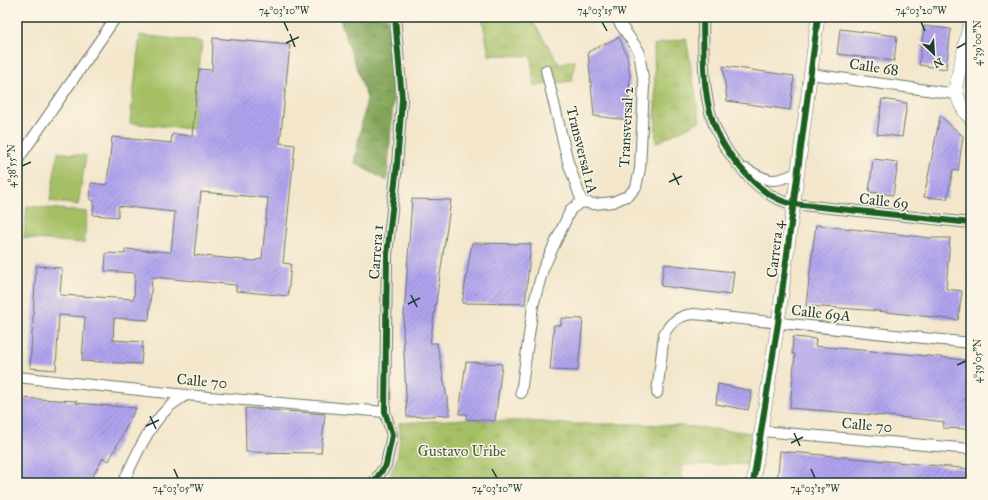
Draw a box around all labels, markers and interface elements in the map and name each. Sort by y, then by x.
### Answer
text: 74°03'10"W [259,5,310,17]
text: 74°03'15"W [577,5,627,17]
text: 74°03'20"W [895,5,947,17]
text: 4°39'00"N [972,20,984,66]
north arrow [914,34,954,74]
street label: Calle 68 [848,55,900,79]
text: N [930,55,945,71]
street label: Transversal 2 [615,86,637,168]
street label: Transversal 1A [562,104,602,196]
text: 4°38'55"N [6,144,18,188]
street label: Calle 69 [858,189,910,213]
street label: Carrera 4 [763,219,788,279]
street label: Carrera 1 [365,224,387,280]
street label: Calle 69A [790,301,852,325]
text: 4°39'05"N [972,338,984,383]
street label: Calle 70 [176,370,228,392]
street label: Calle 70 [841,414,893,436]
park label: Gustavo Uribe [418,442,506,460]
text: 74°03'05"W [152,483,204,495]
text: 74°03'10"W [472,483,523,495]
text: 74°03'15"W [790,483,840,495]

